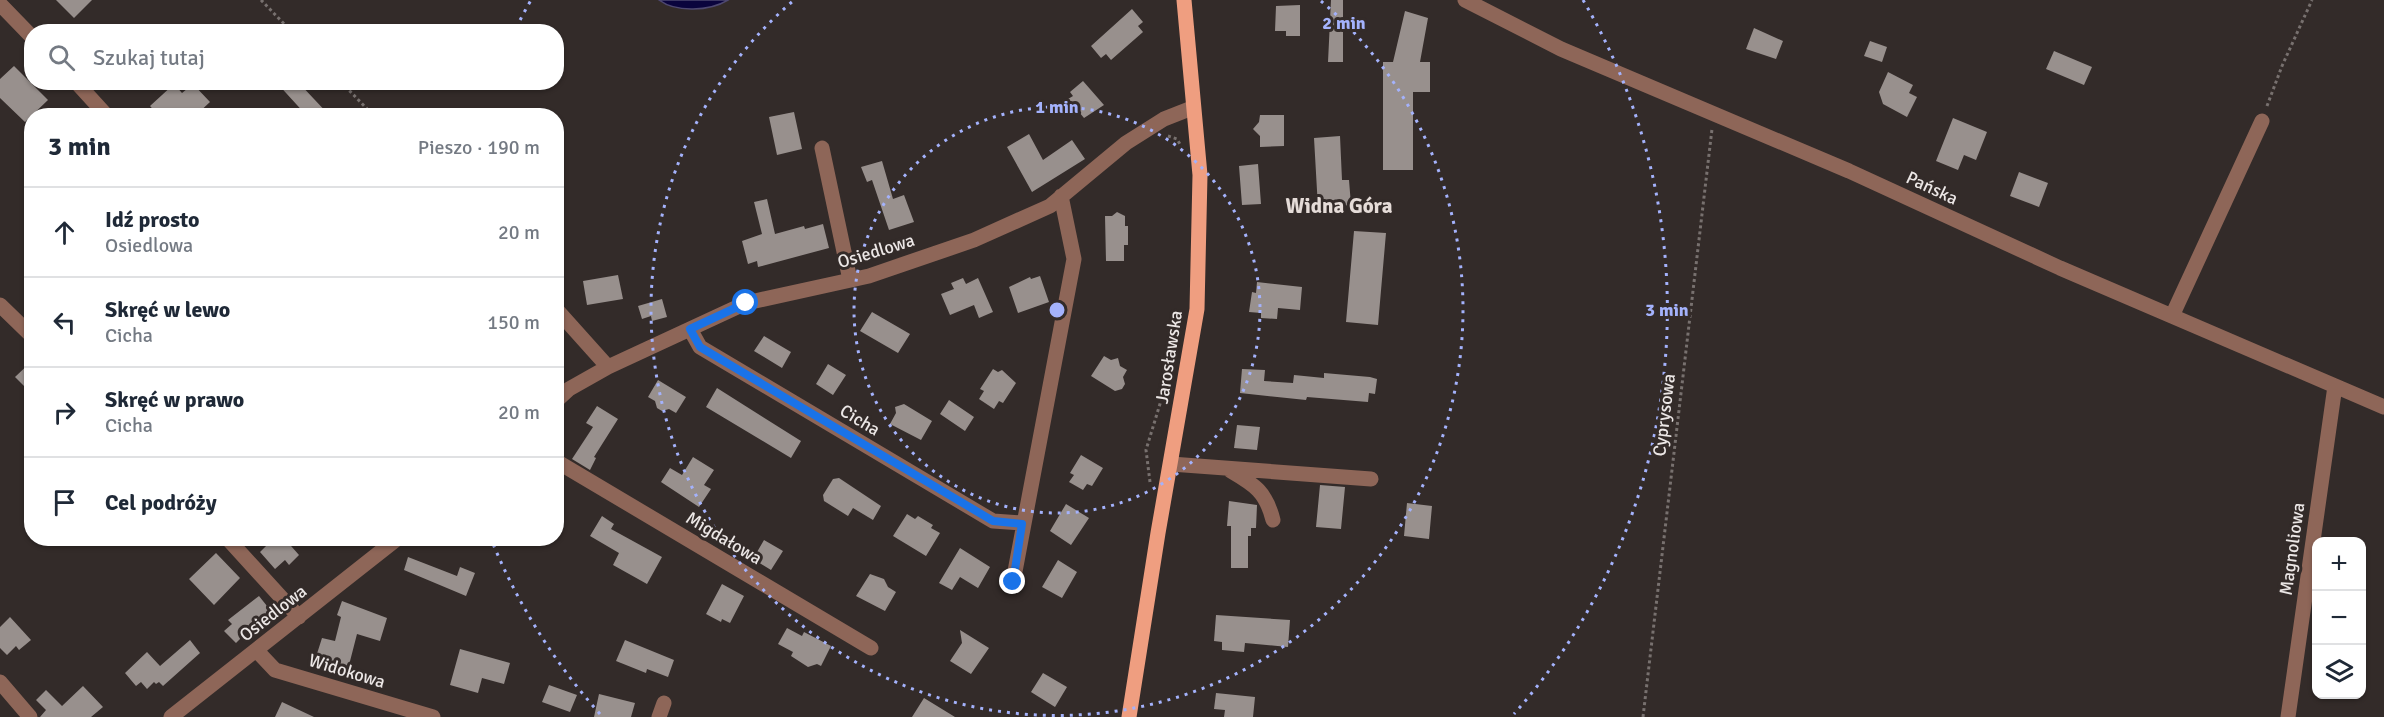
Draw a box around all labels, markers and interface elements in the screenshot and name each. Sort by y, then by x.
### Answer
text: 2 min [1322,12,1366,34]
search box [24,24,564,90]
icon: search [45,41,78,74]
text: Szukaj tutaj [93,44,205,71]
text: 1 min [1035,96,1079,118]
text: 3 min [48,131,111,163]
text: Pieszo · 190 m [418,135,540,160]
street label: Pańska [1903,166,1961,210]
district label: Widna Góra [1285,193,1393,219]
text: Idź prosto [105,206,200,233]
icon: ahead [48,216,81,249]
text: 20 m [498,220,540,245]
street label: Osiedlowa [835,229,917,273]
text: Osiedlowa [105,233,193,258]
route start [732,289,758,315]
text: Skręć w lewo [105,296,230,323]
text: 3 min [1645,299,1689,321]
centre of rings [1047,300,1067,320]
icon: left [48,306,81,339]
street label: Jarosławska [1151,309,1187,405]
text: 150 m [487,310,540,335]
text: Cicha [105,323,153,348]
street label: Cyprysowa [1648,372,1680,458]
text: Skręć w prawo [105,386,244,413]
icon: right [48,396,81,429]
street label: Cicha [836,399,884,441]
text: 20 m [498,400,540,425]
text: Cicha [105,413,153,438]
icon: arrive [48,486,81,519]
text: Cel podróży [105,489,217,516]
street label: Magnoliowa [2275,501,2309,597]
street label: Migdałowa [682,507,766,569]
map controls [2312,537,2366,699]
button: + [2312,537,2366,591]
route end [999,568,1025,594]
street label: Osiedlowa [235,580,311,646]
button: − [2312,591,2366,645]
button: layers [2312,645,2366,699]
street label: Widokowa [306,649,388,693]

